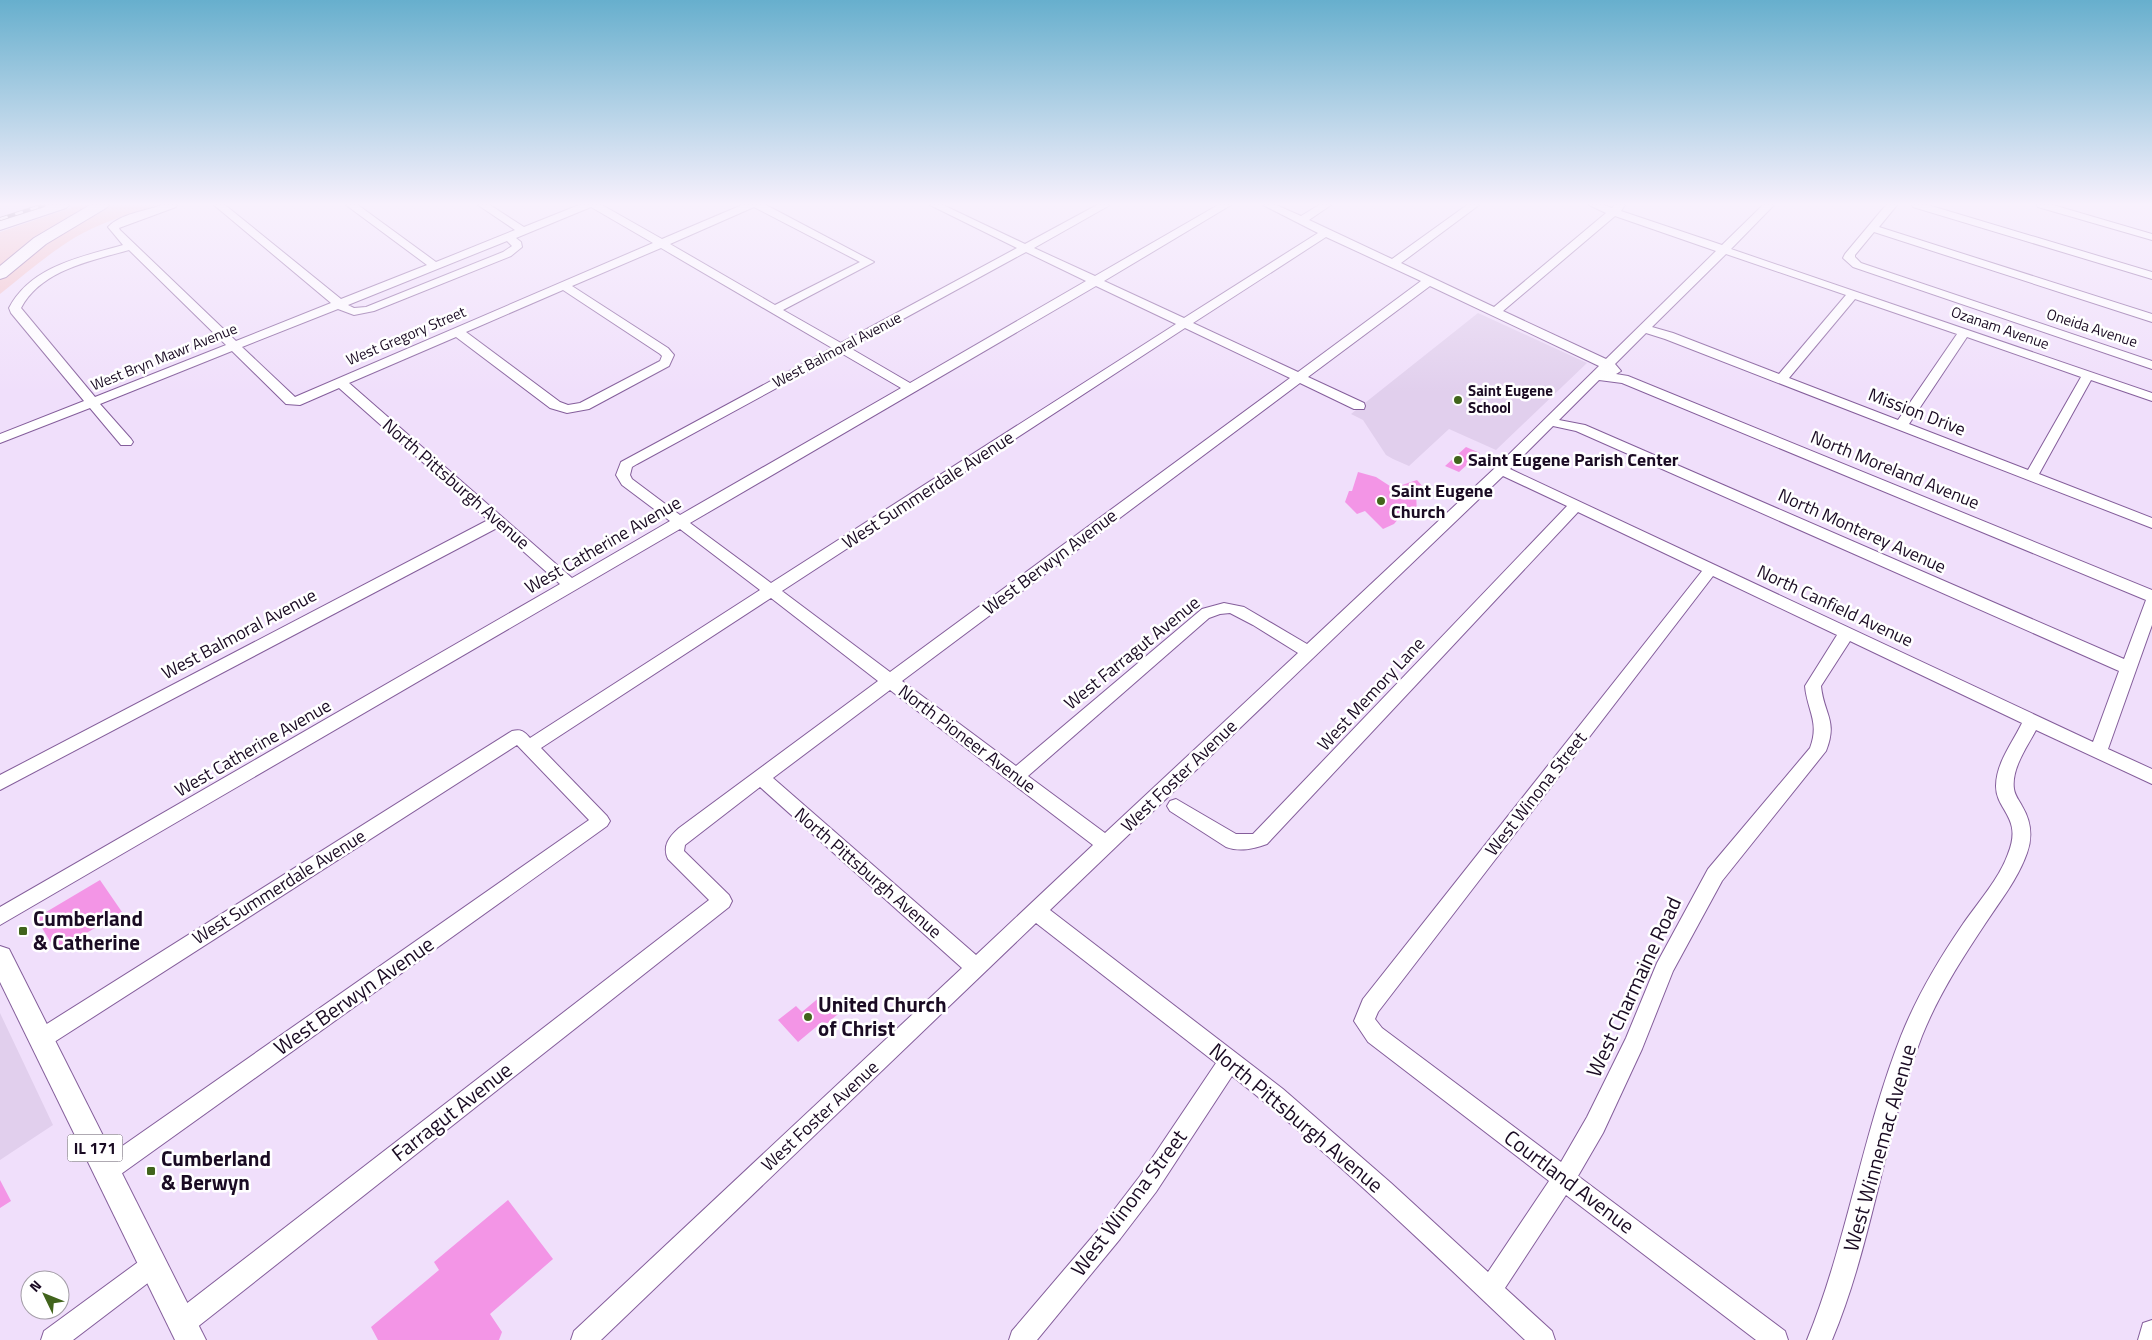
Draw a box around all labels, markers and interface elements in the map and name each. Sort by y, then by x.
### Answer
street label: West Gregory Street [342,300,470,371]
street label: Ozanam Avenue [1948,300,2052,355]
street label: Oneida Avenue [2044,302,2141,353]
street label: West Balmoral Avenue [768,306,905,393]
street label: West Bryn Mawr Avenue [87,317,240,396]
place label: Saint Eugene School [1468,379,1553,419]
street label: Mission Drive [1865,381,1970,442]
marker: Saint Eugene School [1452,394,1464,406]
street label: North Pittsburgh Avenue [377,412,536,555]
street label: North Moreland Avenue [1807,423,1984,516]
street label: West Summerdale Avenue [837,424,1019,555]
place label: Saint Eugene Parish Center [1468,446,1679,473]
marker: Saint Eugene Parish Center [1452,454,1464,466]
place label: Saint Eugene Church [1391,477,1493,525]
street label: North Monterey Avenue [1774,481,1950,580]
street label: West Catherine Avenue [520,489,686,600]
marker: Saint Eugene Church [1375,495,1387,507]
street label: West Berwyn Avenue [977,502,1123,621]
street label: North Canfield Avenue [1753,558,1918,654]
street label: West Balmoral Avenue [157,581,321,686]
street label: West Farragut Avenue [1058,589,1205,716]
street label: West Memory Lane [1311,631,1431,757]
street label: North Pioneer Avenue [893,678,1042,799]
street label: West Catherine Avenue [170,692,336,803]
street label: West Foster Avenue [1115,713,1243,838]
street label: West Winona Street [1478,725,1593,862]
street label: North Pittsburgh Avenue [789,801,948,944]
street label: West Summerdale Avenue [187,822,371,951]
street label: West Charmaine Road [1577,891,1689,1082]
place label: Cumberland & Catherine [33,902,143,958]
marker: Cumberland & Catherine [17,925,29,937]
street label: West Berwyn Avenue [267,928,440,1063]
place label: United Church of Christ [818,988,947,1044]
marker: United Church of Christ [802,1011,814,1023]
street label: North Pittsburgh Avenue [1202,1035,1391,1200]
street label: West Winnemac Avenue [1834,1040,1924,1255]
street label: Farragut Avenue [384,1054,519,1169]
street label: West Foster Avenue [755,1054,885,1177]
street label: Courtland Avenue [1498,1121,1642,1241]
street label: West Winona Street [1062,1122,1195,1283]
road number: IL 171 [68,1134,122,1162]
place label: Cumberland & Berwyn [161,1142,271,1198]
marker: Cumberland & Berwyn [145,1165,157,1177]
north arrow [20,1270,70,1320]
text: N [24,1275,46,1297]

